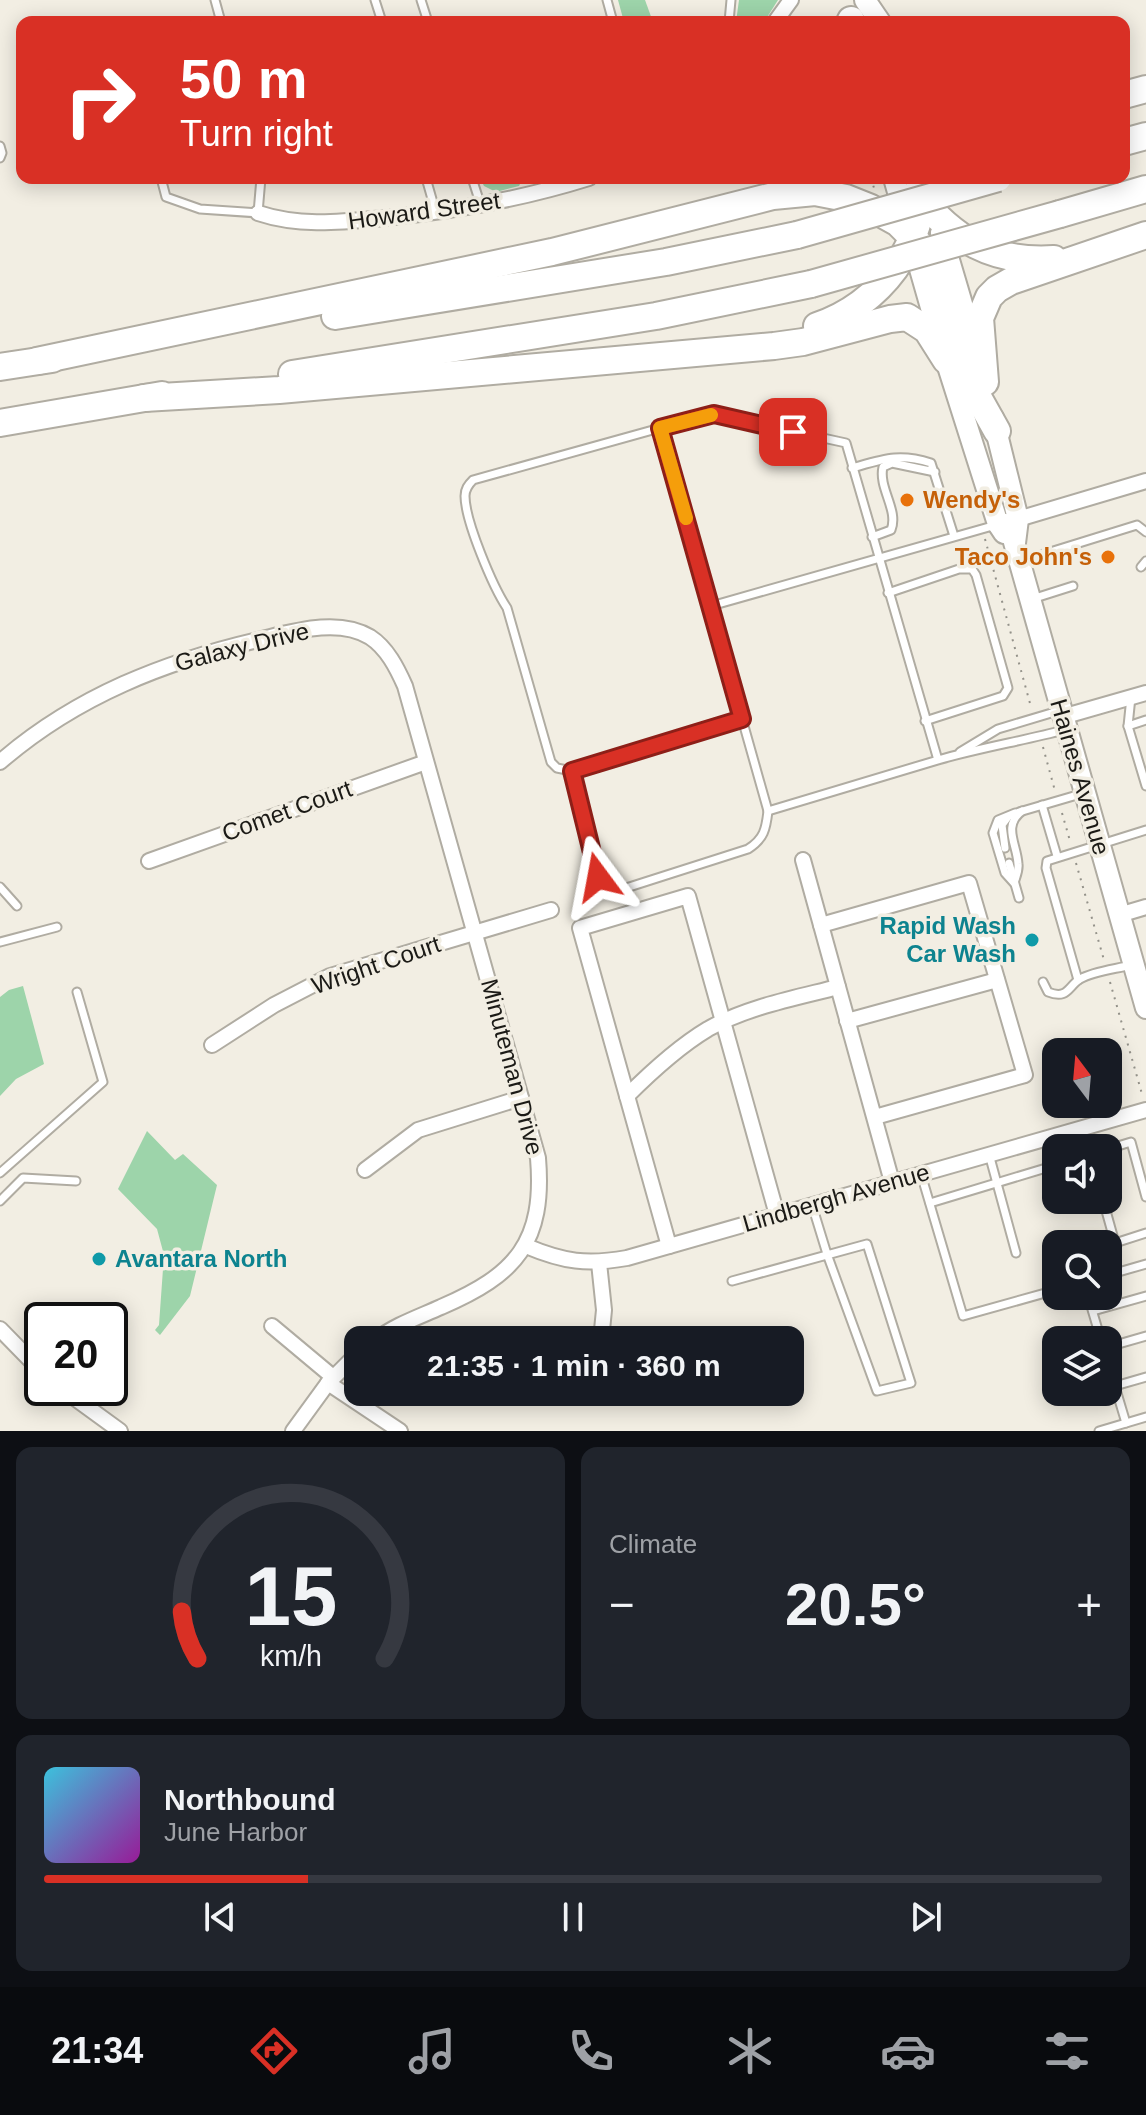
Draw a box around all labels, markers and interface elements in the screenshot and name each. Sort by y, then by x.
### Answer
text: 50 m [180,47,308,110]
icon: right [48,48,152,152]
text: Turn right [180,113,333,154]
street label: Howard Street [346,186,502,235]
pin [759,398,827,466]
icon: arrive [771,410,815,454]
place label: Wendy's [923,486,1020,513]
marker: Wendy's [898,491,916,509]
place label: Taco John's [955,543,1092,570]
marker: Taco John's [1099,548,1117,566]
street label: Galaxy Drive [172,617,312,676]
street label: Haines Avenue [1045,696,1116,858]
street label: Comet Court [218,774,356,846]
position arrow [556,835,640,919]
place label: Rapid Wash Car Wash [880,912,1016,967]
street label: Wright Court [308,930,444,999]
marker: Rapid Wash Car Wash [1023,931,1041,949]
street label: Minuteman Drive [476,976,549,1158]
north arrow [1042,1038,1122,1118]
map controls [1042,1038,1122,1406]
button: sound [1042,1134,1122,1214]
street label: Lindbergh Avenue [739,1158,932,1237]
button: search [1042,1230,1122,1310]
place label: Avantara North [115,1245,287,1272]
marker: Avantara North [90,1250,108,1268]
speed limit sign: 20 [24,1302,128,1406]
button: layers [1042,1326,1122,1406]
text: 21:35 · 1 min · 360 m [427,1349,721,1382]
text: Climate [609,1529,697,1559]
text: 15 [244,1550,337,1643]
text: 20.5° [785,1571,926,1638]
text: − [609,1580,635,1629]
text: + [1076,1580,1102,1629]
text: km/h [260,1640,321,1672]
text: Northbound [164,1783,336,1816]
text: June Harbor [164,1817,307,1847]
icon: previous [198,1895,242,1939]
icon: pause [551,1895,595,1939]
icon: next [904,1895,948,1939]
icon: directions [246,2023,302,2079]
icon: music [404,2023,460,2079]
icon: phone [563,2023,619,2079]
icon: climate [722,2023,778,2079]
icon: car [880,2023,936,2079]
icon: filters [1039,2023,1095,2079]
text: 21:34 [51,2030,143,2071]

